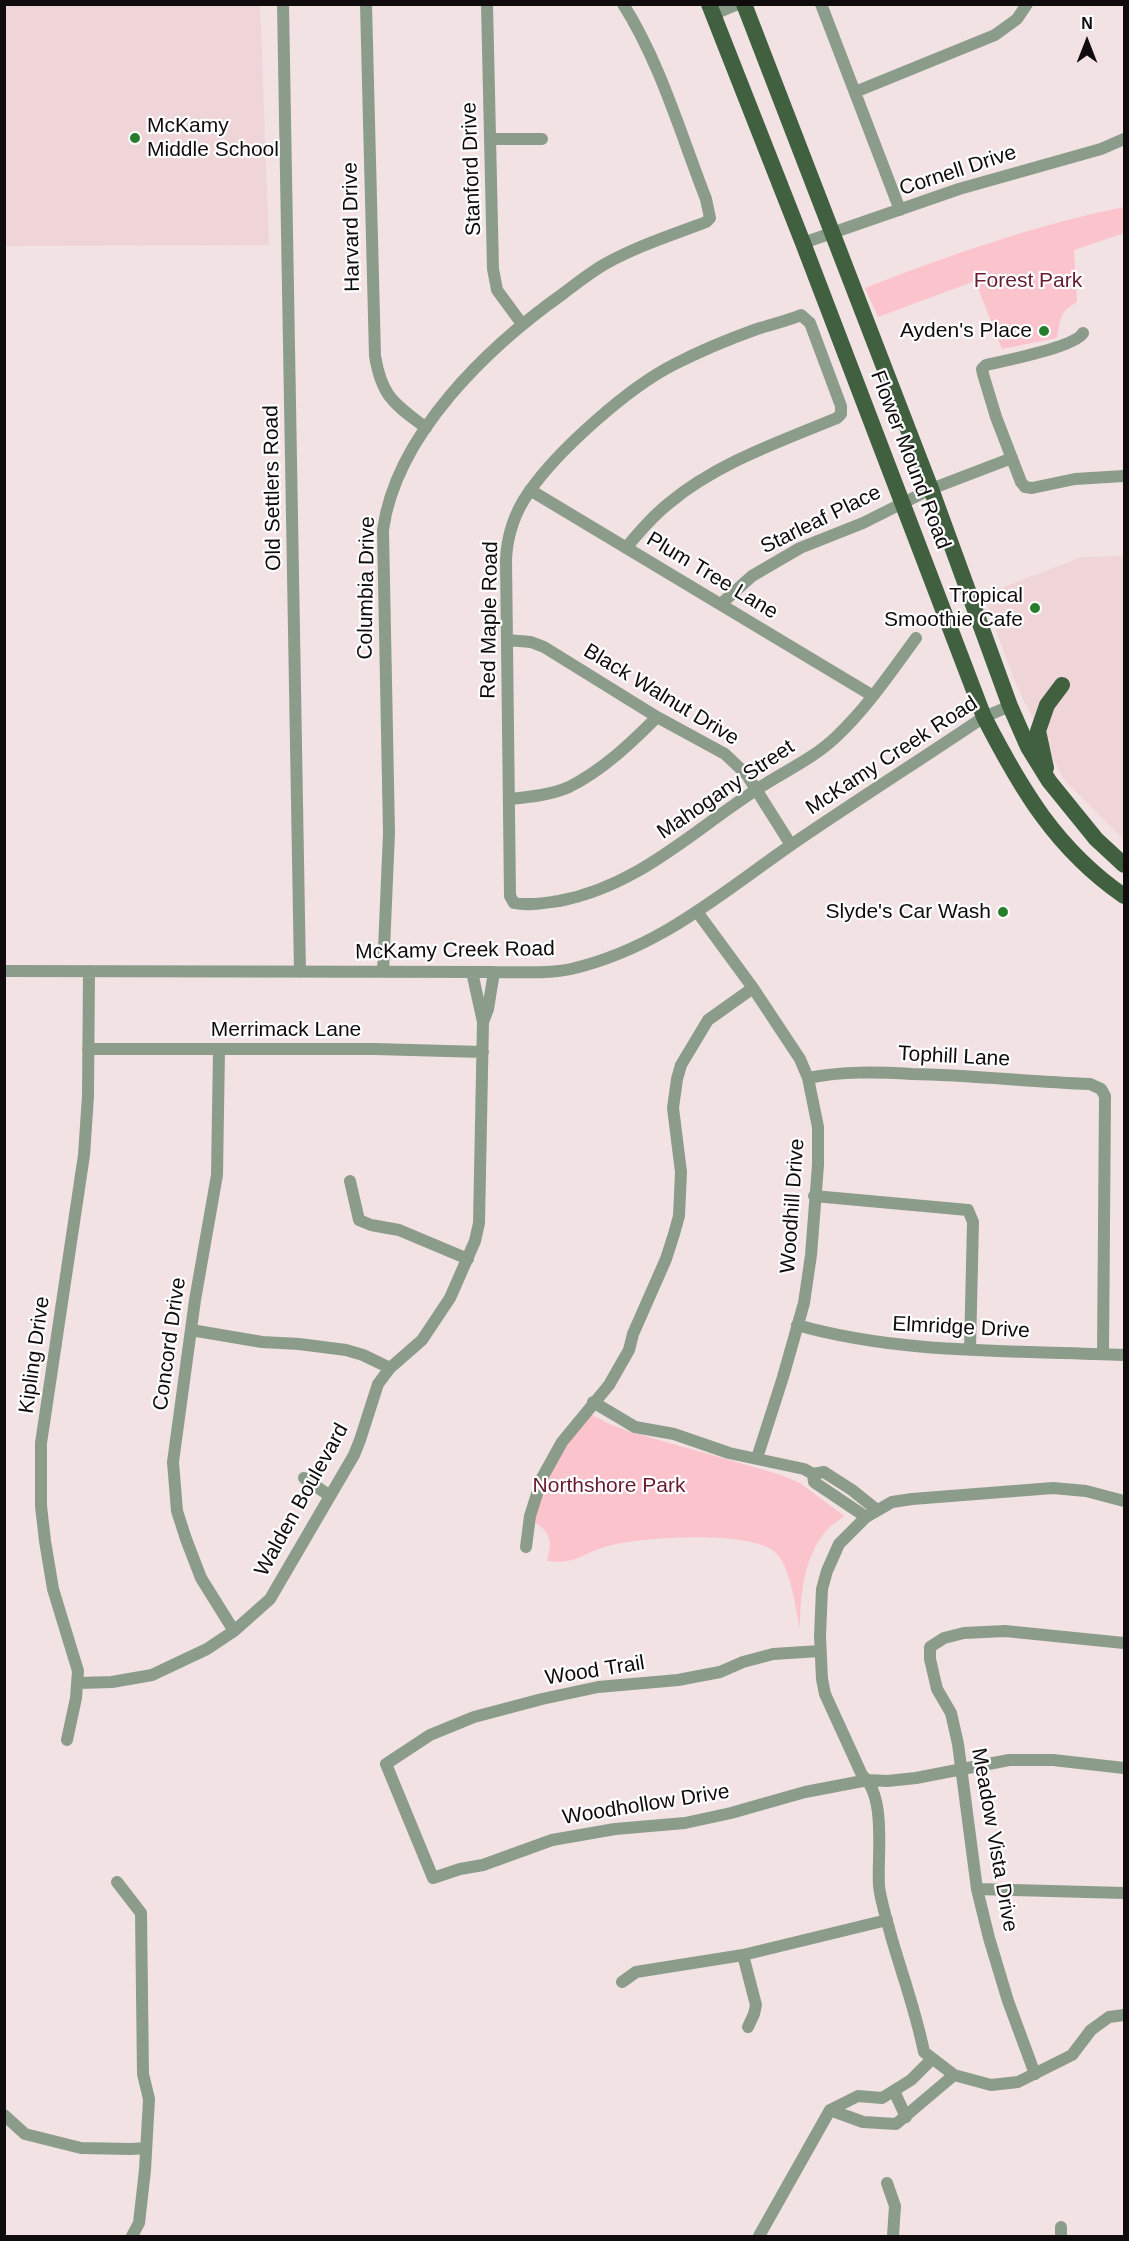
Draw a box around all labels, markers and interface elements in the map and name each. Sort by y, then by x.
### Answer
north arrow [1057,12,1117,72]
text: N [1081,15,1093,32]
street label: Stanford Drive [457,101,487,237]
place label: McKamy Middle School [147,113,279,163]
marker: McKamy Middle School [128,131,142,145]
street label: Cornell Drive [896,140,1020,202]
street label: Harvard Drive [338,162,366,292]
park label: Forest Park [974,268,1082,294]
place label: Ayden's Place [900,318,1032,344]
marker: Ayden's Place [1037,324,1051,338]
street label: Flower Mound Road [864,367,956,553]
street label: Old Settlers Road [259,405,287,571]
street label: Starleaf Place [757,480,885,560]
street label: Columbia Drive [353,516,381,660]
street label: Plum Tree Lane [642,527,782,625]
street label: Red Maple Road [476,541,504,699]
place label: Tropical Smoothie Cafe [884,583,1023,633]
marker: Tropical Smoothie Cafe [1028,601,1042,615]
street label: Black Walnut Drive [579,639,743,751]
street label: McKamy Creek Road [801,691,983,821]
street label: Mahogany Street [653,735,799,845]
place label: Slyde's Car Wash [826,899,991,925]
marker: Slyde's Car Wash [996,905,1010,919]
street label: McKamy Creek Road [355,937,555,965]
street label: Merrimack Lane [211,1017,361,1043]
street label: Tophill Lane [897,1041,1011,1073]
street label: Woodhill Drive [776,1138,810,1274]
street label: Concord Drive [148,1276,192,1412]
street label: Kipling Drive [14,1295,56,1415]
street label: Elmridge Drive [892,1312,1030,1344]
street label: Walden Boulevard [250,1419,354,1581]
park label: Northshore Park [533,1473,685,1499]
street label: Wood Trail [543,1651,647,1691]
street label: Meadow Vista Drive [965,1746,1023,1934]
street label: Woodhollow Drive [561,1779,731,1831]

